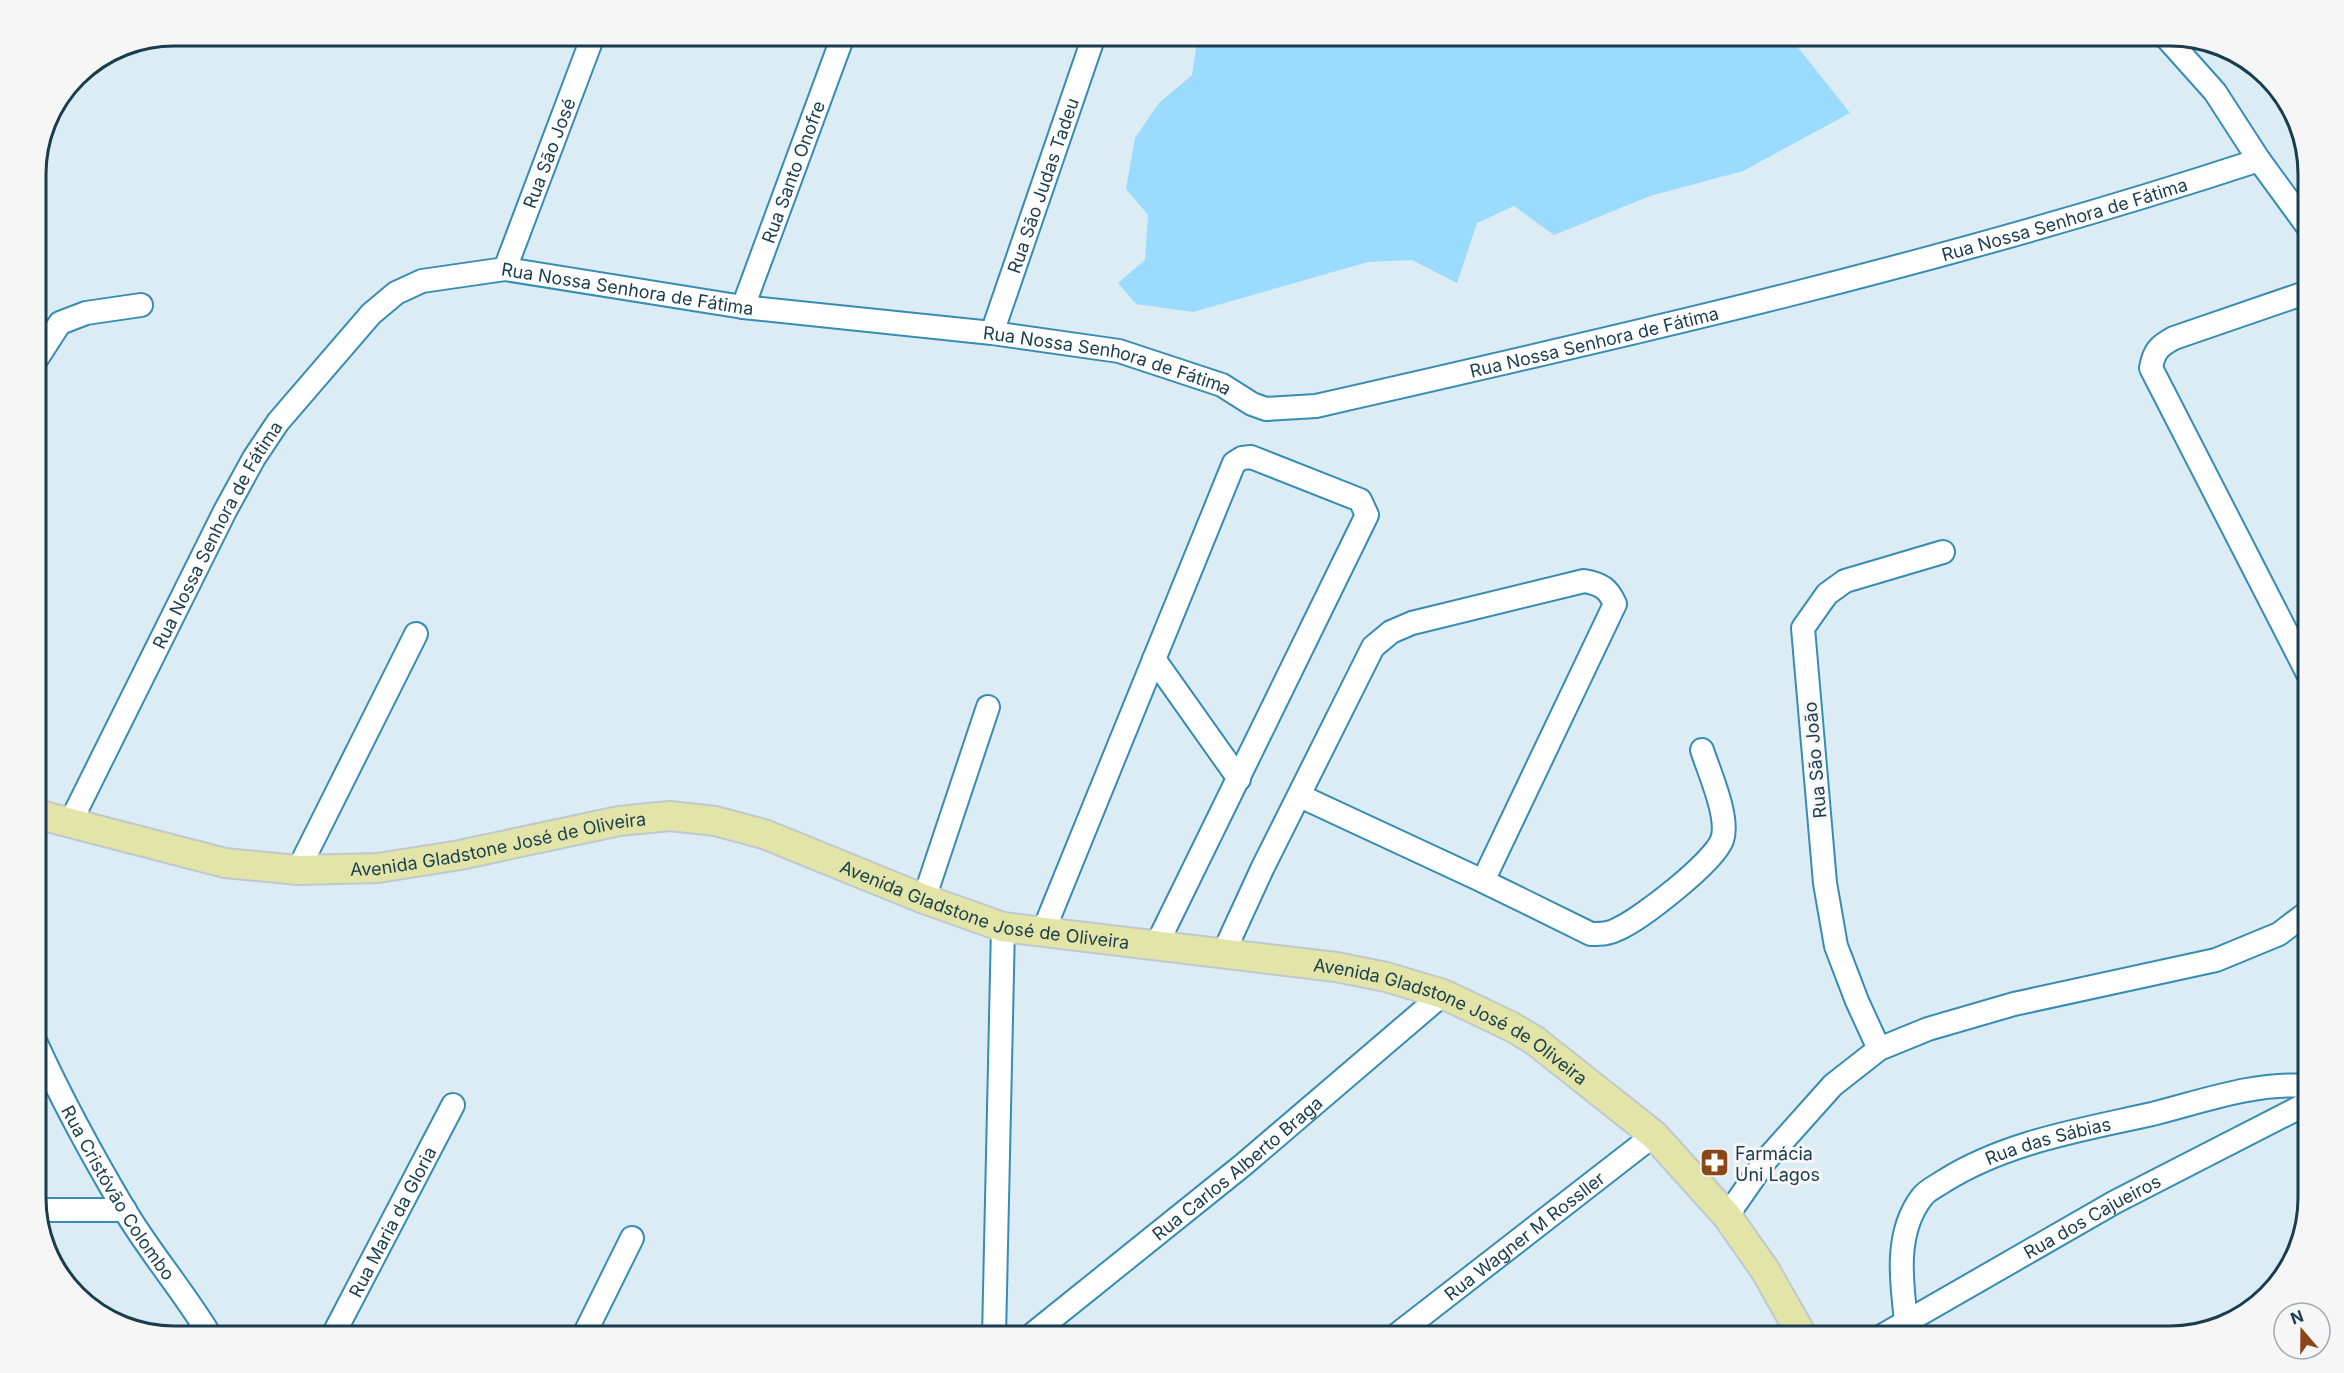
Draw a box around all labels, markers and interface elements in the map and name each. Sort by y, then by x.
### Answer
street label: Rua São José [518,95,579,211]
street label: Rua São Judas Tadeu [1003,95,1083,276]
street label: Rua Santo Onofre [757,98,829,246]
street label: Rua Nossa Senhora de Fátima [1939,173,2190,265]
street label: Rua Nossa Senhora de Fátima [500,258,755,319]
street label: Rua Nossa Senhora de Fátima [1468,302,1721,381]
street label: Rua Nossa Senhora de Fátima [982,322,1236,399]
street label: Rua Nossa Senhora de Fátima [148,417,286,652]
street label: Rua São João [1799,701,1831,819]
street label: Avenida Gladstone José de Oliveira [350,808,647,879]
street label: Avenida Gladstone José de Oliveira [837,856,1131,953]
street label: Avenida Gladstone José de Oliveira [1312,954,1592,1089]
street label: Rua Carlos Alberto Braga [1148,1092,1326,1244]
street label: Rua Cristóvão Colombo [58,1102,179,1284]
street label: Rua das Sábias [1982,1113,2113,1169]
street label: Rua Maria da Gloria [344,1143,440,1301]
place label: Farmácia Uni Lagos [1735,1143,1820,1185]
pharmacy icon: Farmácia Uni Lagos [1698,1147,1730,1179]
street label: Rua Wagner M Rossller [1440,1167,1609,1304]
street label: Rua dos Cajueiros [2020,1170,2164,1263]
north arrow [2272,1301,2332,1361]
text: N [2288,1305,2306,1328]

